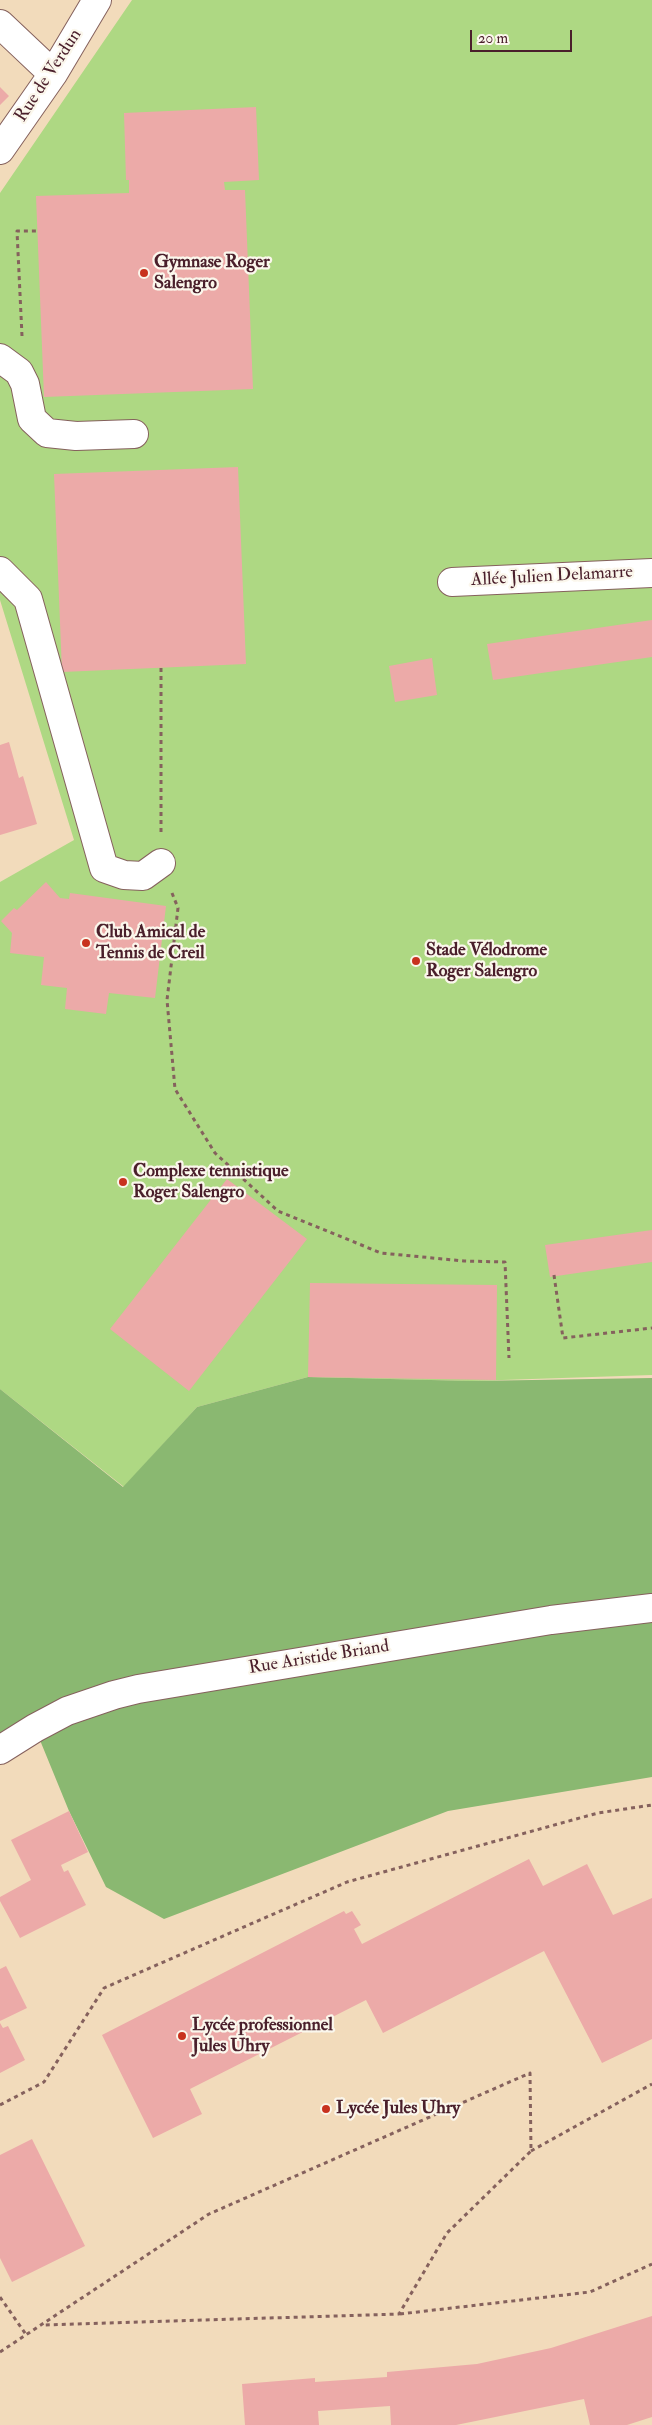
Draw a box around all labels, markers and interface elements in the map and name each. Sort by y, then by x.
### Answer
scale bar [472,20,574,52]
street label: Rue de Verdun [11,26,87,126]
text: 20 m [478,29,508,48]
place label: Gymnase Roger Salengro [154,252,270,294]
marker: Gymnase Roger Salengro [138,267,150,279]
street label: Allée Julien Delamarre [471,562,633,592]
place label: Club Amical de Tennis de Creil [96,922,205,964]
marker: Club Amical de Tennis de Creil [80,937,92,949]
place label: Stade Vélodrome Roger Salengro [426,940,547,982]
marker: Stade Vélodrome Roger Salengro [410,955,422,967]
place label: Complexe tennistique Roger Salengro [133,1161,289,1204]
marker: Complexe tennistique Roger Salengro [117,1176,129,1188]
street label: Rue Aristide Briand [247,1636,391,1680]
place label: Lycée professionnel Jules Uhry [192,2015,333,2058]
marker: Lycée professionnel Jules Uhry [176,2030,188,2042]
place label: Lycée Jules Uhry [336,2098,460,2120]
marker: Lycée Jules Uhry [320,2103,332,2115]

